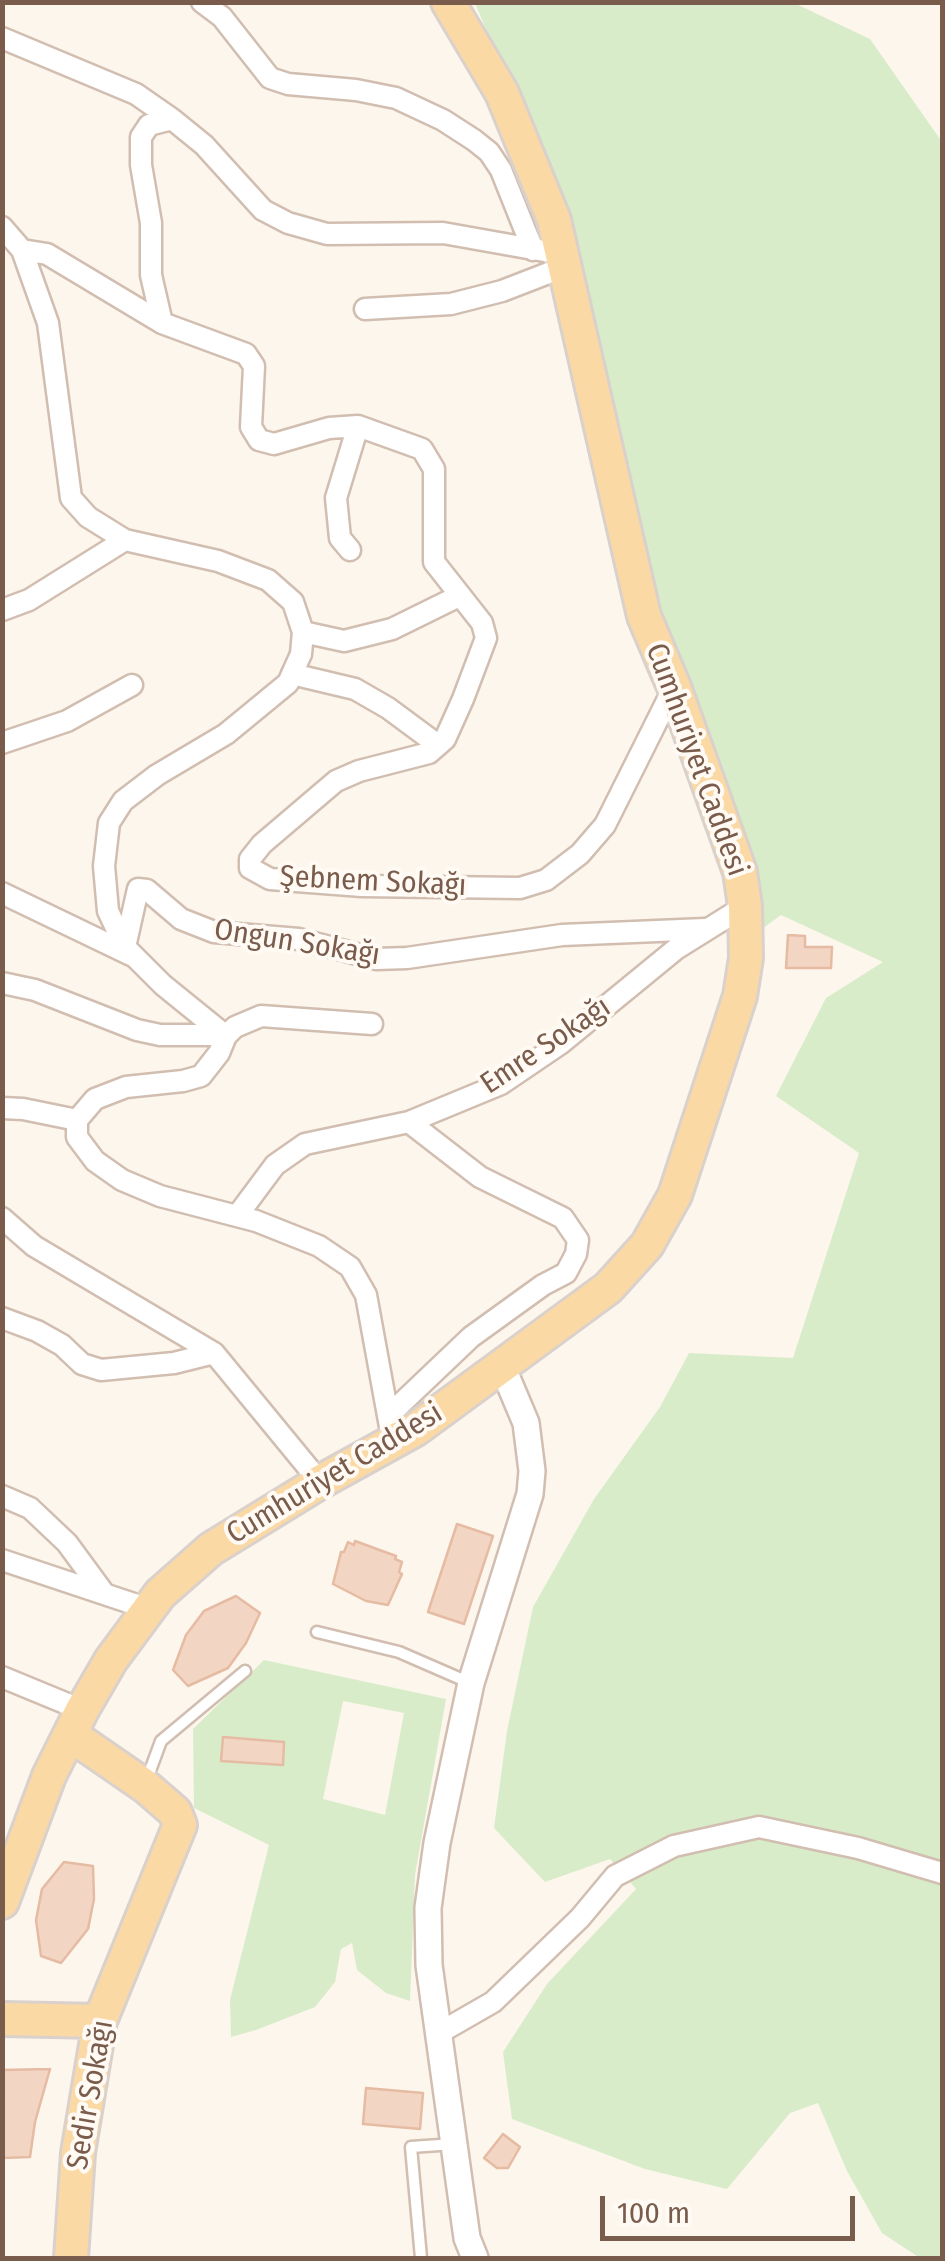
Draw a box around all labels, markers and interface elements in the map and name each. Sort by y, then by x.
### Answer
street label: Cumhuriyet Caddesi [637,639,755,881]
street label: Şebnem Sokağı [279,859,467,905]
street label: Ongun Sokağı [212,912,382,974]
street label: Emre Sokağı [474,990,618,1102]
street label: Cumhuriyet Caddesi [221,1395,449,1553]
street label: Sedir Sokağı [60,2017,122,2173]
scale bar [605,2176,860,2238]
text: 100 m [617,2195,690,2231]

